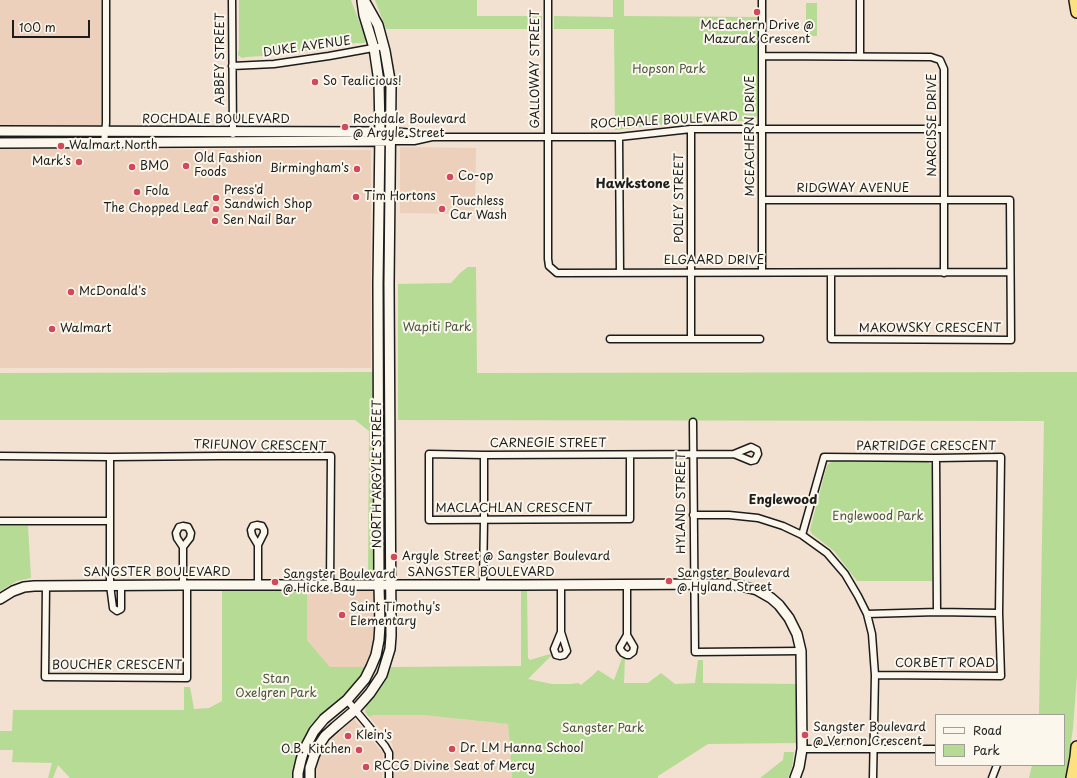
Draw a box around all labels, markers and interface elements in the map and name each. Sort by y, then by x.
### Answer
marker: McEachern Drive @ Mazurak Crescent [752,7,762,17]
street label: GALLOWAY STREET [529,10,543,128]
scale bar [14,12,92,38]
street label: ABBEY STREET [214,13,228,105]
text: 100 m [19,18,56,36]
place label: McEachern Drive @ Mazurak Crescent [700,19,814,47]
street label: DUKE AVENUE [262,34,352,60]
park label: Hopson Park [632,63,706,77]
street label: NARCISSE DRIVE [926,73,940,177]
place label: So Tealicious! [323,75,402,89]
street label: MCEACHERN DRIVE [744,75,758,197]
marker: So Tealicious! [310,77,320,87]
street label: ROCHDALE BOULEVARD [590,110,738,132]
street label: ROCHDALE BOULEVARD [142,113,290,127]
place label: Rochdale Boulevard @ Argyle Street [353,113,466,141]
marker: Rochdale Boulevard @ Argyle Street [340,122,350,132]
place label: Walmart North [69,139,158,153]
marker: Walmart North [56,141,66,151]
place label: Old Fashion Foods [194,152,262,180]
street label: POLEY STREET [673,153,687,243]
place label: Mark's [32,155,71,169]
marker: Mark's [74,157,84,167]
place label: BMO [140,160,169,174]
marker: Old Fashion Foods [181,161,191,171]
marker: BMO [127,162,137,172]
place label: Birmingham's [270,162,349,176]
marker: Birmingham's [352,164,362,174]
place label: Co-op [458,170,493,184]
marker: Co-op [445,172,455,182]
district label: Hawkstone [596,176,670,192]
street label: RIDGWAY AVENUE [797,182,909,196]
place label: Press'd Sandwich Shop [224,184,312,212]
place label: Fola [145,185,169,199]
marker: Fola [132,187,142,197]
place label: Tim Hortons [364,190,436,204]
marker: Tim Hortons [351,192,361,202]
marker: Press'd Sandwich Shop [211,193,221,203]
place label: Touchless Car Wash [450,195,507,223]
place label: The Chopped Leaf [103,202,208,216]
marker: The Chopped Leaf [211,204,221,214]
marker: Touchless Car Wash [437,204,447,214]
place label: Sen Nail Bar [223,214,296,228]
marker: Sen Nail Bar [210,216,220,226]
street label: ELGAARD DRIVE [664,254,764,268]
place label: McDonald's [79,285,146,299]
marker: McDonald's [66,287,76,297]
park label: Wapiti Park [403,321,471,335]
place label: Walmart [60,322,111,336]
street label: MAKOWSKY CRESCENT [859,322,1001,336]
marker: Walmart [47,324,57,334]
street label: NORTH ARGYLE STREET [371,400,385,548]
street label: CARNEGIE STREET [490,437,606,451]
street label: TRIFUNOV CRESCENT [193,438,327,454]
street label: PARTRIDGE CRESCENT [856,440,996,454]
street label: HYLAND STREET [675,452,689,554]
district label: Englewood [749,492,817,508]
street label: MACLACHLAN CRESCENT [435,502,593,516]
park label: Englewood Park [832,510,924,524]
place label: Argyle Street @ Sangster Boulevard [402,550,610,564]
marker: Argyle Street @ Sangster Boulevard [389,552,399,562]
street label: SANGSTER BOULEVARD [83,566,231,580]
street label: SANGSTER BOULEVARD [407,566,555,580]
place label: Sangster Boulevard @ Hyland Street [677,567,790,595]
place label: Sangster Boulevard @ Hicke Bay [283,568,396,596]
marker: Sangster Boulevard @ Hyland Street [664,576,674,586]
marker: Sangster Boulevard @ Hicke Bay [270,577,280,587]
place label: Saint Timothy's Elementary [350,601,440,629]
marker: Saint Timothy's Elementary [337,610,347,620]
street label: CORBETT ROAD [895,657,995,671]
street label: BOUCHER CRESCENT [52,659,182,673]
park label: Stan Oxelgren Park [235,673,317,701]
legend [935,714,1065,766]
place label: Sangster Boulevard @ Vernon Crescent [813,721,926,749]
text: Road [973,721,1002,739]
park label: Sangster Park [562,722,644,736]
place label: Klein's [356,729,392,743]
marker: Sangster Boulevard @ Vernon Crescent [800,730,810,740]
marker: Klein's [343,731,353,741]
text: Park [973,741,1000,759]
place label: Dr. LM Hanna School [460,742,584,756]
place label: O.B. Kitchen [281,743,351,757]
marker: Dr. LM Hanna School [447,744,457,754]
marker: O.B. Kitchen [354,745,364,755]
place label: RCCG Divine Seat of Mercy [374,760,535,774]
marker: RCCG Divine Seat of Mercy [361,762,371,772]

